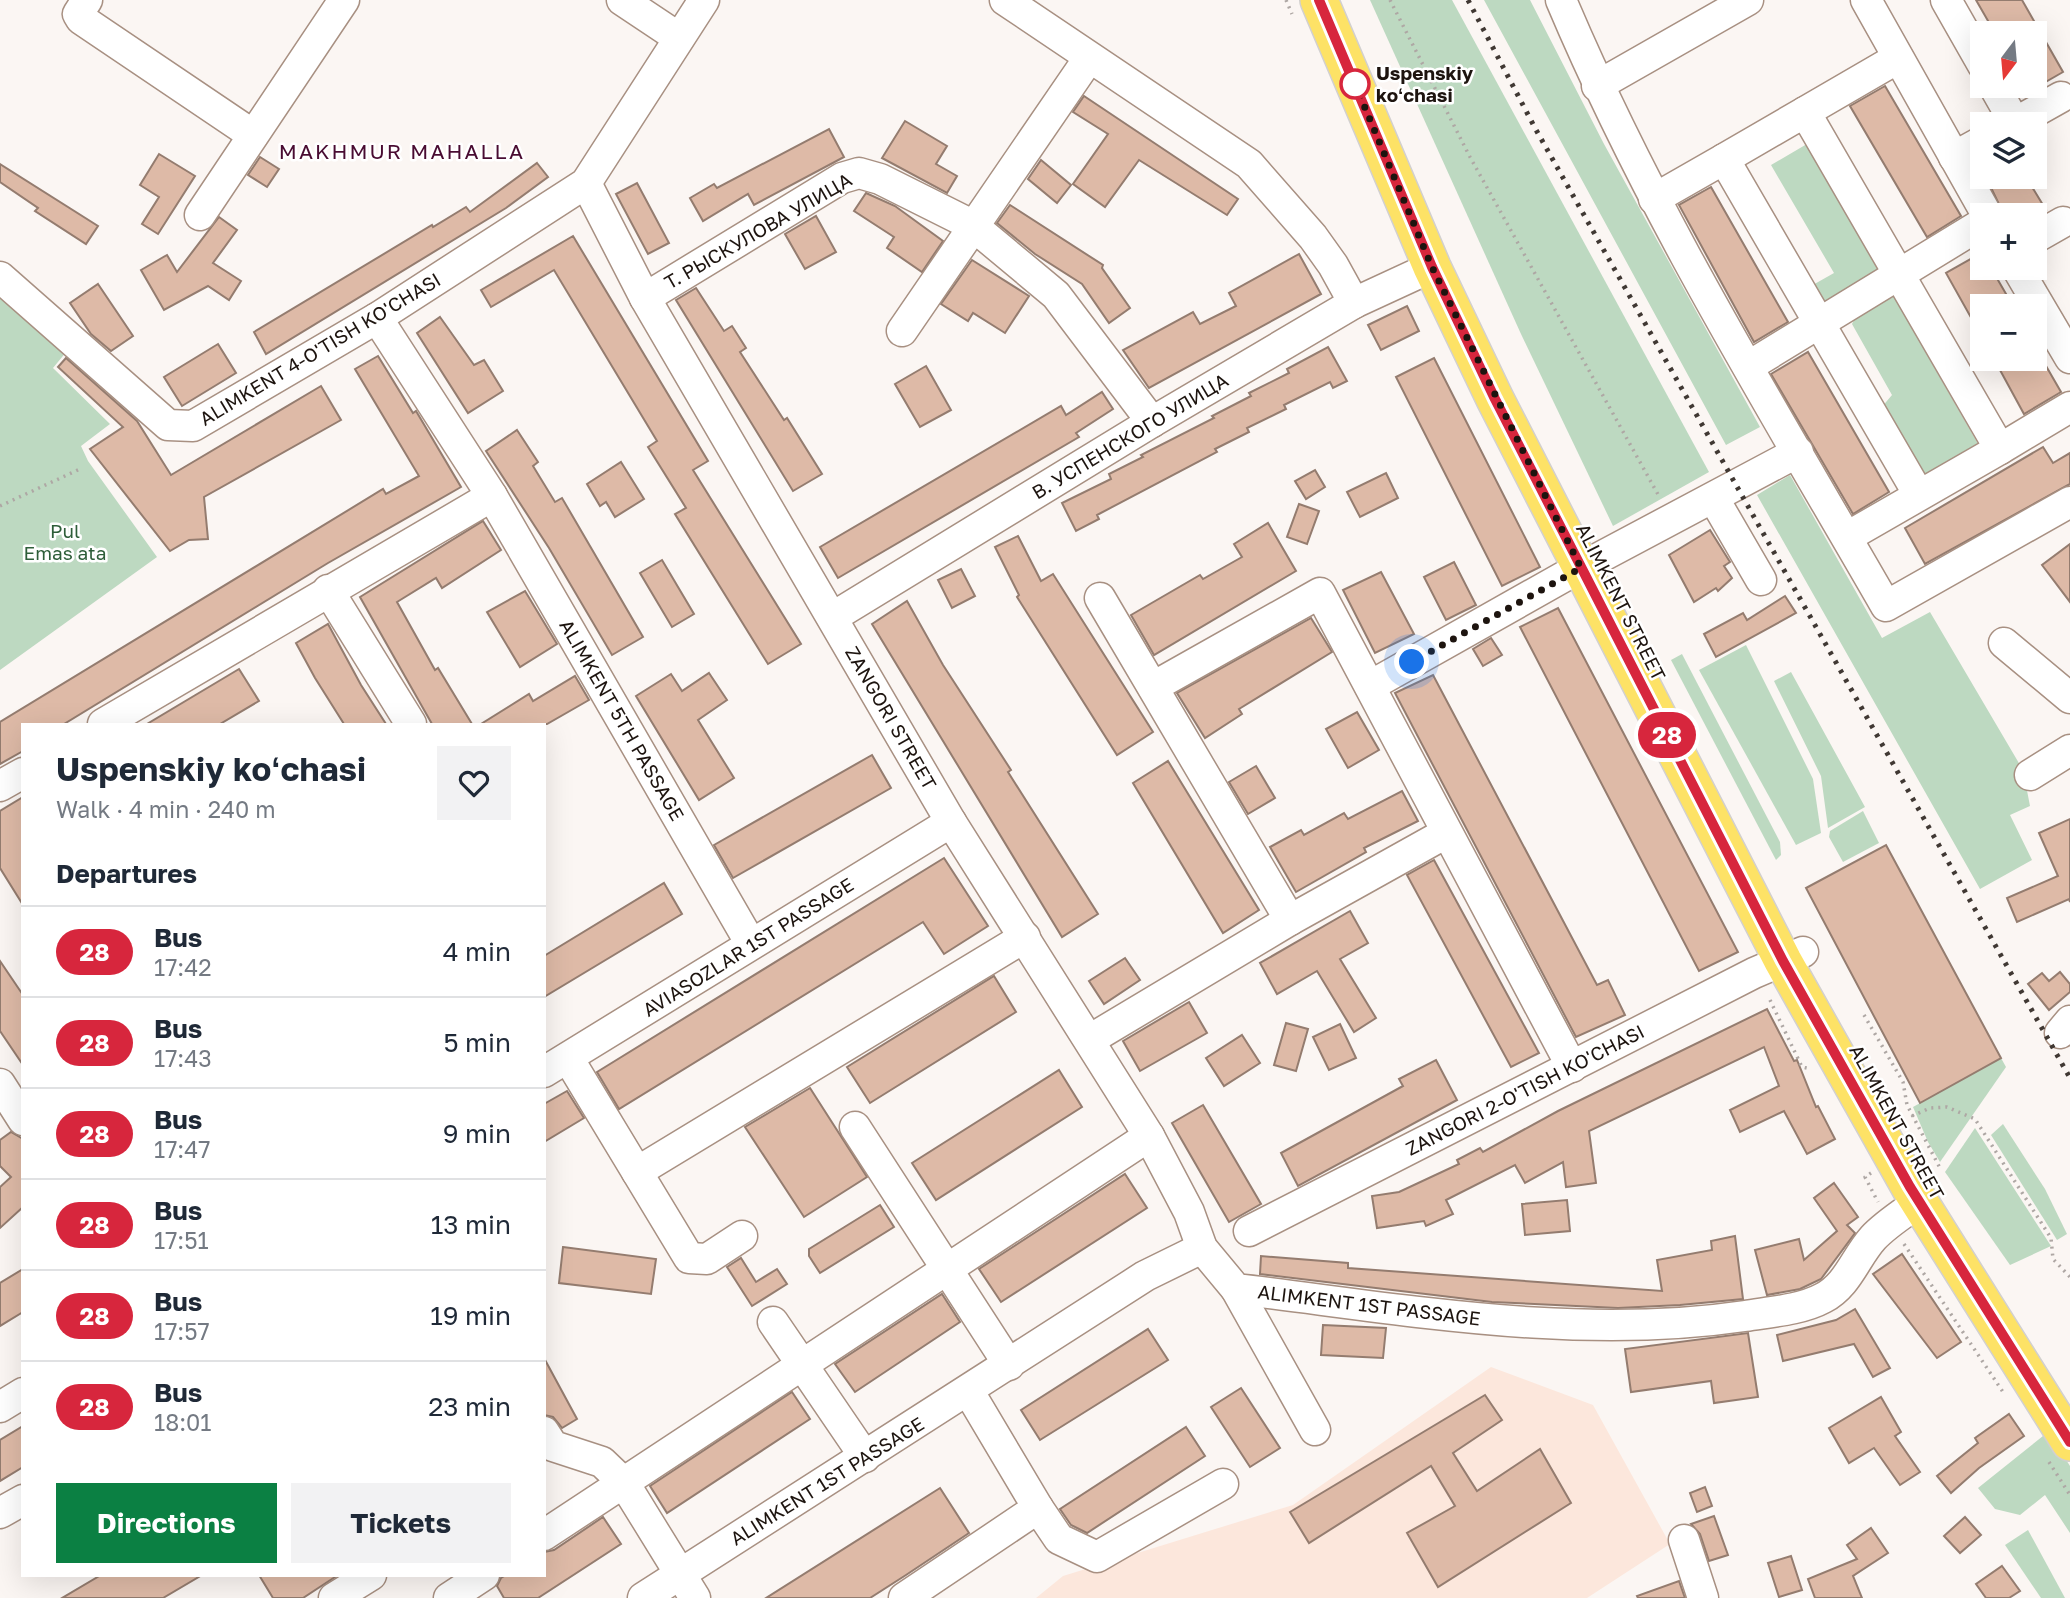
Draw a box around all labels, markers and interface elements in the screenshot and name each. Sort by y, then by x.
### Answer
north arrow [1970,21,2048,98]
map controls [1970,21,2047,371]
place label: Uspenskiy koʻchasi [1376,61,1474,106]
marker: Uspenskiy koʻchasi [1340,69,1370,99]
button: layers [1970,112,2047,189]
district label: MAKHMUR MAHALLA [279,138,525,164]
street label: Т. РЫСКУЛОВА УЛИЦА [660,167,856,294]
button: + [1970,203,2047,280]
street label: ALIMKENT 4-O'TISH KO'CHASI [195,267,444,430]
button: − [1970,294,2047,371]
street label: В. УСПЕНСКОГО УЛИЦА [1027,368,1232,503]
park label: Pul Emas ata [24,519,106,564]
street label: ALIMKENT STREET [1572,519,1671,684]
street label: ALIMKENT 5TH PASSAGE [555,615,690,824]
street label: ZANGORI STREET [841,642,942,794]
your location [1394,644,1429,679]
line badge: 28 [1636,712,1698,758]
text: 28 [1652,720,1682,749]
button: heart [437,746,511,820]
text: Uspenskiy koʻchasi [56,749,366,788]
text: Walk · 4 min · 240 m [56,795,276,823]
text: Departures [56,858,197,889]
street label: AVIASOZLAR 1ST PASSAGE [638,872,857,1021]
text: Bus [154,922,202,953]
text: 4 min [443,936,511,967]
text: 28 [80,937,110,966]
text: 17:42 [154,953,212,981]
text: Bus [154,1013,202,1044]
street label: ZANGORI 2-O'TISH KO'CHASI [1402,1019,1648,1160]
text: 5 min [443,1027,511,1058]
text: 28 [80,1028,110,1057]
street label: ALIMKENT STREET [1845,1040,1950,1203]
text: 17:43 [154,1044,212,1072]
text: Bus [154,1104,202,1135]
text: 9 min [443,1118,511,1149]
text: 28 [80,1119,110,1148]
text: 17:47 [154,1135,210,1163]
text: Bus [154,1195,202,1226]
text: 13 min [431,1209,511,1240]
text: 28 [80,1210,110,1239]
text: 17:51 [154,1226,209,1254]
street label: ALIMKENT 1ST PASSAGE [1256,1279,1482,1330]
text: Bus [154,1286,202,1317]
text: 19 min [430,1300,511,1331]
text: 28 [80,1301,110,1330]
text: 17:57 [154,1317,210,1345]
text: Bus [154,1377,202,1408]
text: 23 min [428,1391,511,1422]
text: 28 [80,1392,110,1421]
text: 18:01 [154,1408,212,1436]
street label: ALIMKENT 1ST PASSAGE [726,1411,928,1550]
button: Directions [56,1483,277,1563]
button: Tickets [291,1483,511,1563]

